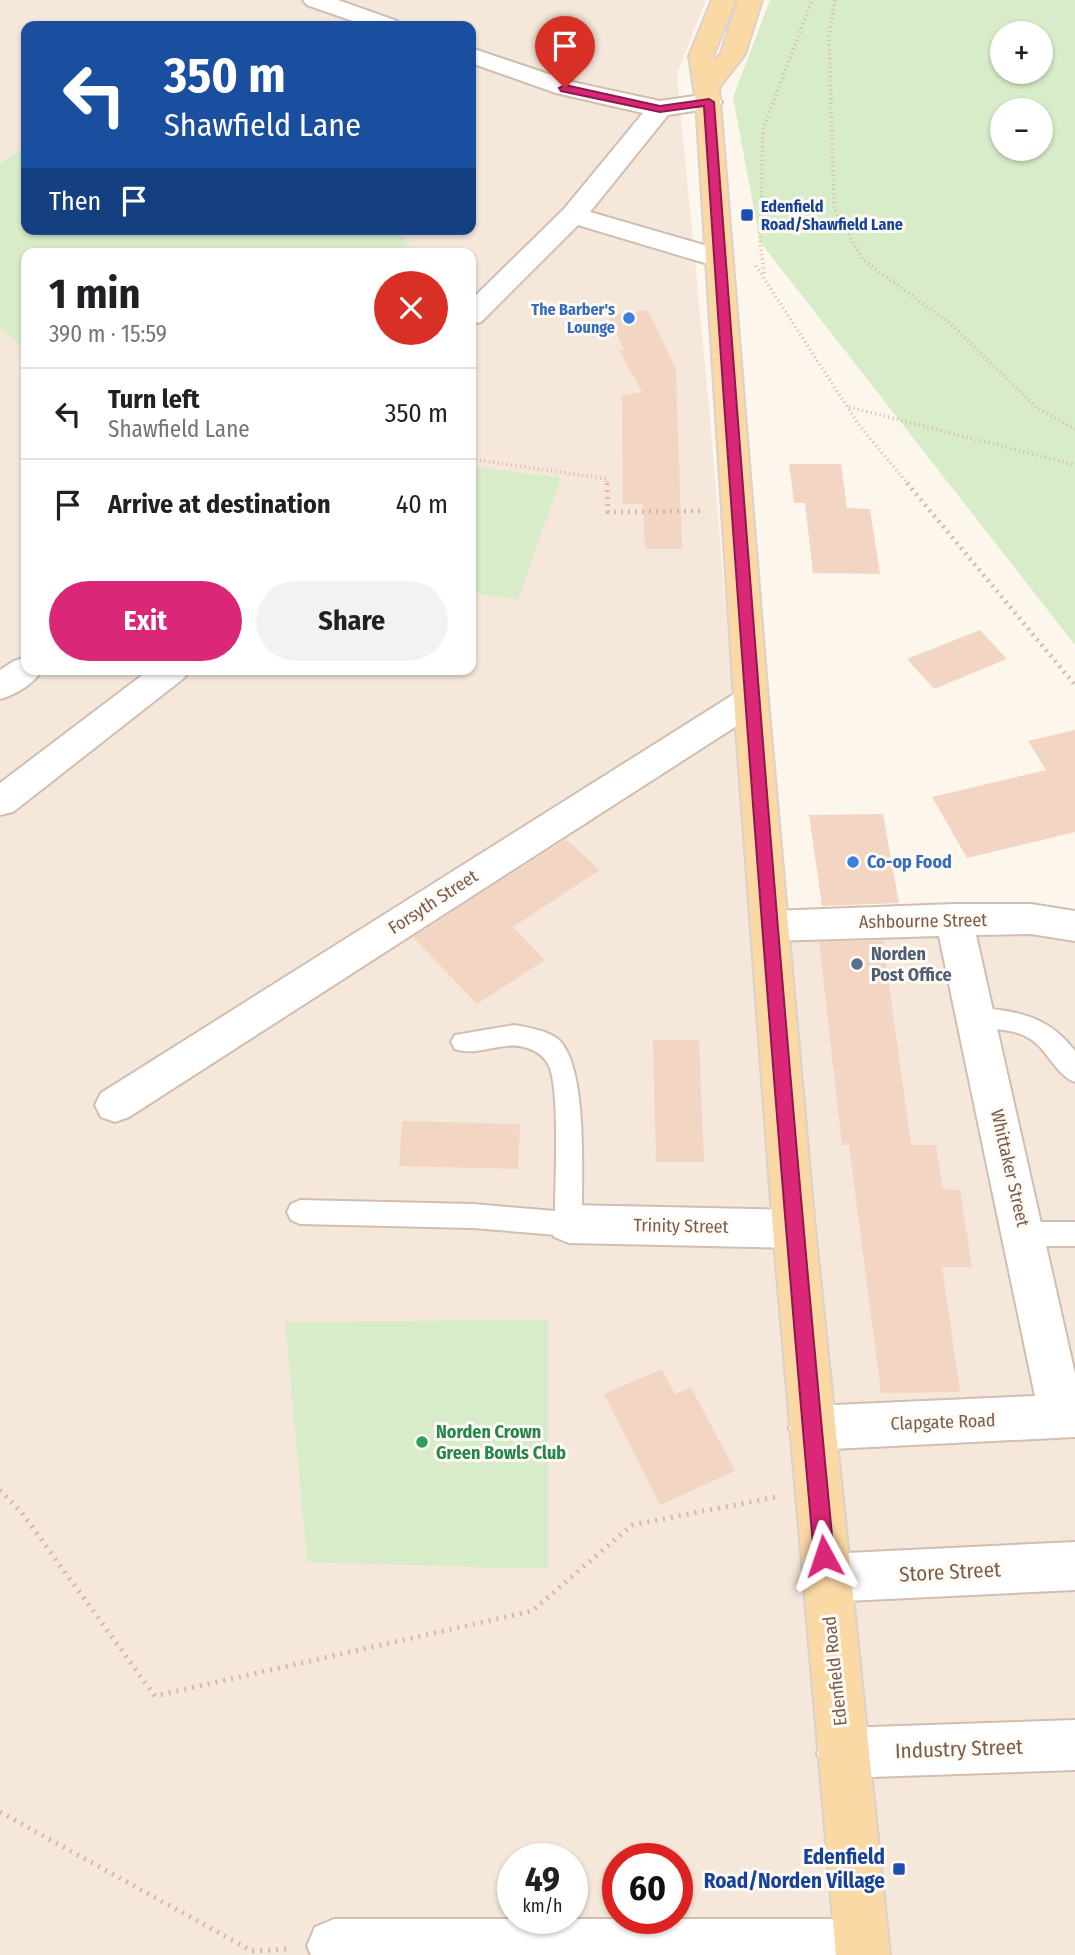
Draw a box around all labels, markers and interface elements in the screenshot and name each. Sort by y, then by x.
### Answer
pin [535,16,595,88]
map controls [990,21,1053,161]
button: + [990,21,1053,84]
icon: arrive [546,27,584,65]
text: 350 m [164,46,286,105]
icon: left [49,49,140,140]
button: − [990,98,1053,161]
text: Shawfield Lane [164,106,361,144]
icon: arrive [115,182,153,220]
text: Then [49,186,101,217]
place label: Edenfield Road/Shawfield Lane [761,197,903,234]
marker: Edenfield Road/Shawfield Lane [739,207,755,223]
text: 1 min [49,269,140,319]
button: close [374,271,448,345]
place label: The Barber's Lounge [531,300,615,337]
marker: The Barber's Lounge [621,310,637,326]
text: 390 m · 15:59 [49,320,167,348]
text: Turn left [108,384,200,415]
icon: left [49,395,87,433]
text: 350 m [385,398,448,429]
text: Shawfield Lane [108,415,250,443]
icon: arrive [49,486,87,524]
text: Arrive at destination [108,489,331,520]
text: 40 m [396,489,448,520]
button: Exit [49,581,242,661]
button: Share [256,581,448,661]
place label: Co-op Food [867,851,952,873]
marker: Co-op Food [845,854,861,870]
street label: Forsyth Street [384,865,482,939]
street label: Ashbourne Street [859,909,987,933]
place label: Norden Post Office [871,943,952,986]
marker: Norden Post Office [849,956,865,972]
street label: Whittaker Street [986,1107,1034,1229]
street label: Trinity Street [633,1214,729,1238]
street label: Clapgate Road [890,1409,996,1435]
place label: Norden Crown Green Bowls Club [436,1421,566,1464]
marker: Norden Crown Green Bowls Club [414,1434,430,1450]
position arrow [787,1519,861,1593]
street label: Store Street [899,1556,1002,1588]
street label: Edenfield Road [818,1615,852,1727]
street label: Industry Street [895,1734,1023,1764]
speed limit sign: 60 [602,1843,693,1934]
place label: Edenfield Road/Norden Village [704,1844,885,1894]
text: 49 [525,1858,560,1900]
marker: Edenfield Road/Norden Village [891,1861,907,1877]
text: km/h [522,1895,563,1917]

